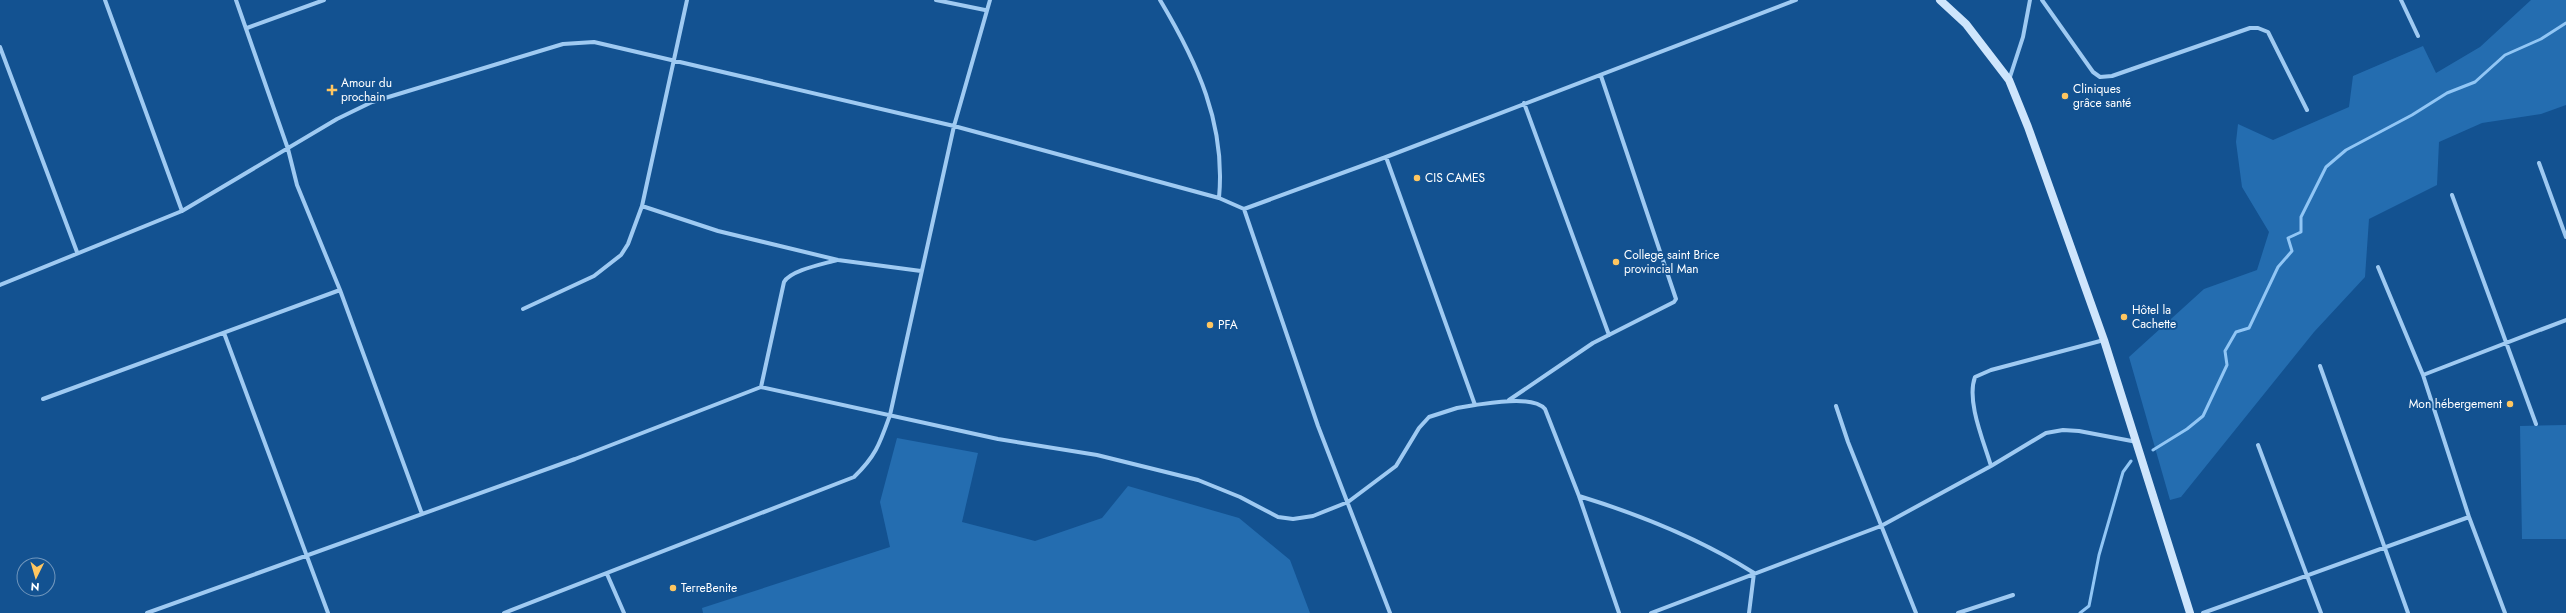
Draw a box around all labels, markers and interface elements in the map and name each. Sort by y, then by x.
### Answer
place label: Amour du prochain [341,74,392,106]
place label: Cliniques grâce santé [2073,80,2131,112]
marker: Amour du prochain [326,84,338,96]
marker: Cliniques grâce santé [2060,91,2070,101]
place label: CIS CAMES [1425,169,1486,187]
marker: CIS CAMES [1412,173,1422,183]
place label: College saint Brice provincial Man [1624,246,1719,278]
marker: College saint Brice provincial Man [1611,257,1621,267]
place label: Hôtel la Cachette [2132,301,2176,333]
marker: Hôtel la Cachette [2119,312,2129,322]
place label: PFA [1218,316,1238,334]
marker: PFA [1205,320,1215,330]
place label: Mon hébergement [2409,395,2502,413]
marker: Mon hébergement [2505,399,2515,409]
north arrow [16,557,56,597]
text: N [30,579,40,595]
place label: TerreBenite [681,579,737,597]
marker: TerreBenite [668,583,678,593]

